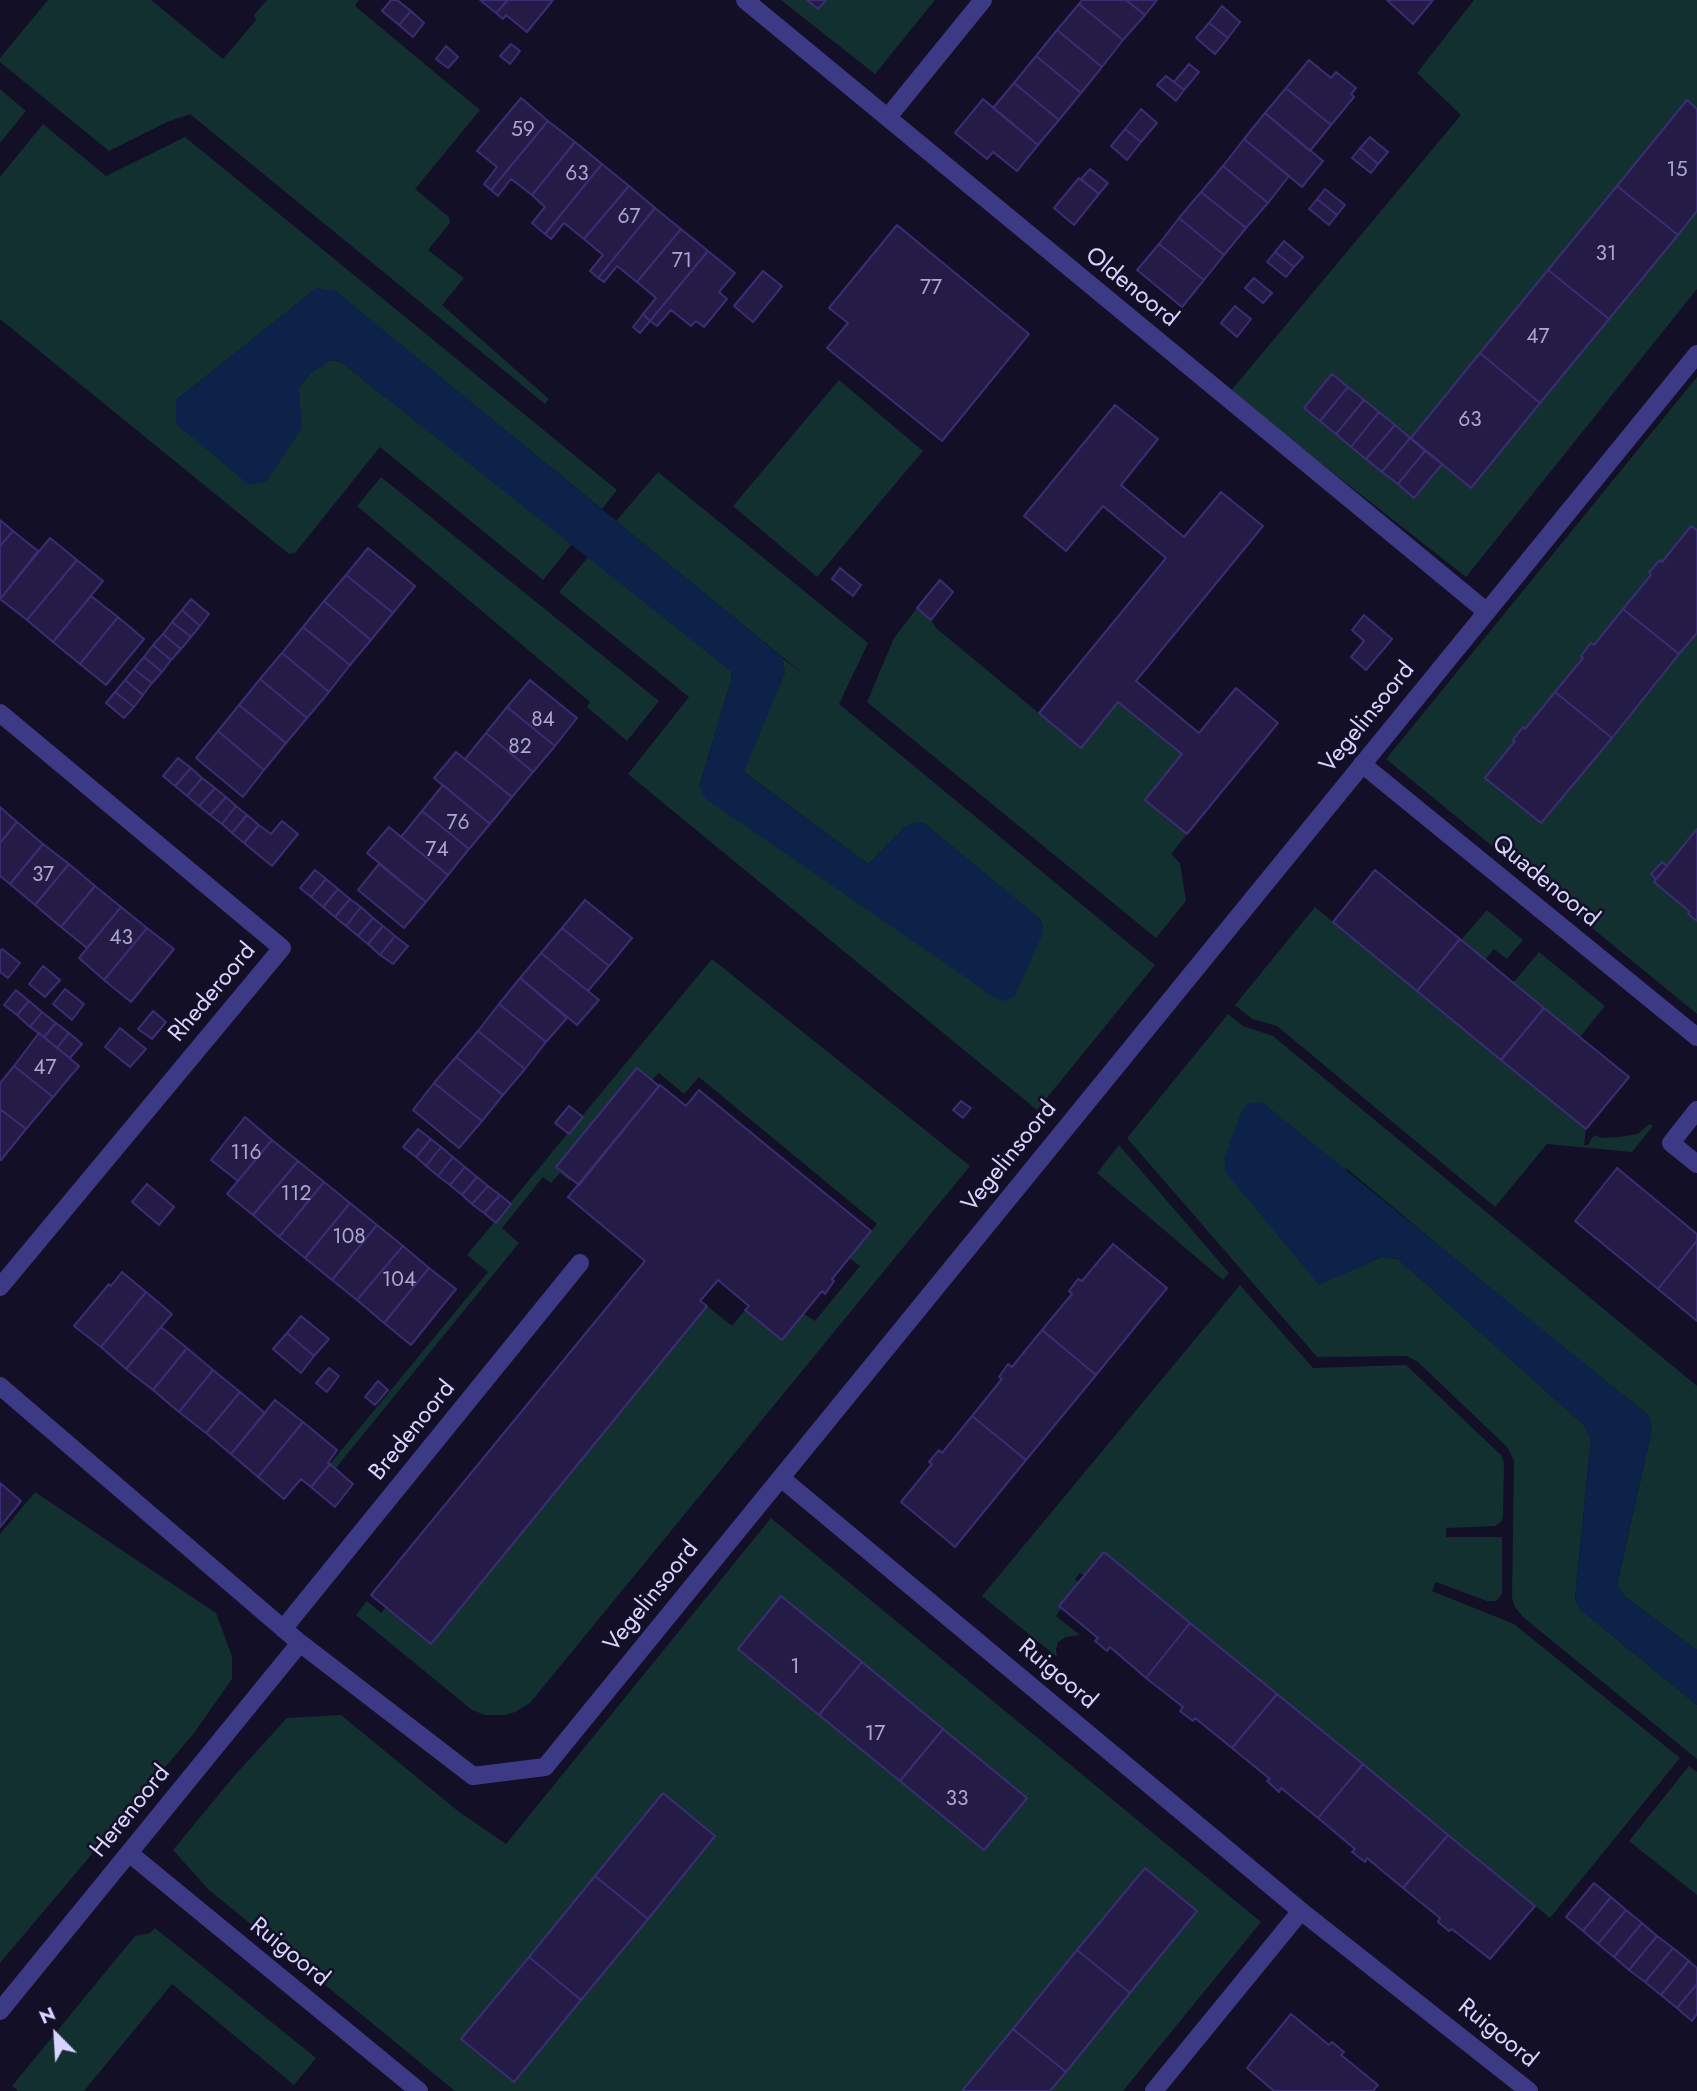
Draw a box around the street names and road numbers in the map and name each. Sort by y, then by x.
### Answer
street label: Oldenoord [1079,242,1183,334]
street label: Vegelinsoord [1314,657,1422,779]
street label: Quadenoord [1485,830,1605,934]
street label: Rhederoord [163,938,263,1048]
street label: Vegelinsoord [956,1096,1064,1218]
street label: Bredenoord [364,1375,462,1487]
street label: Vegelinsoord [598,1536,706,1658]
street label: Ruigoord [1012,1634,1102,1716]
street label: Herenoord [85,1760,177,1864]
street label: Ruigoord [243,1912,335,1994]
street label: Ruigoord [1451,1993,1543,2075]

